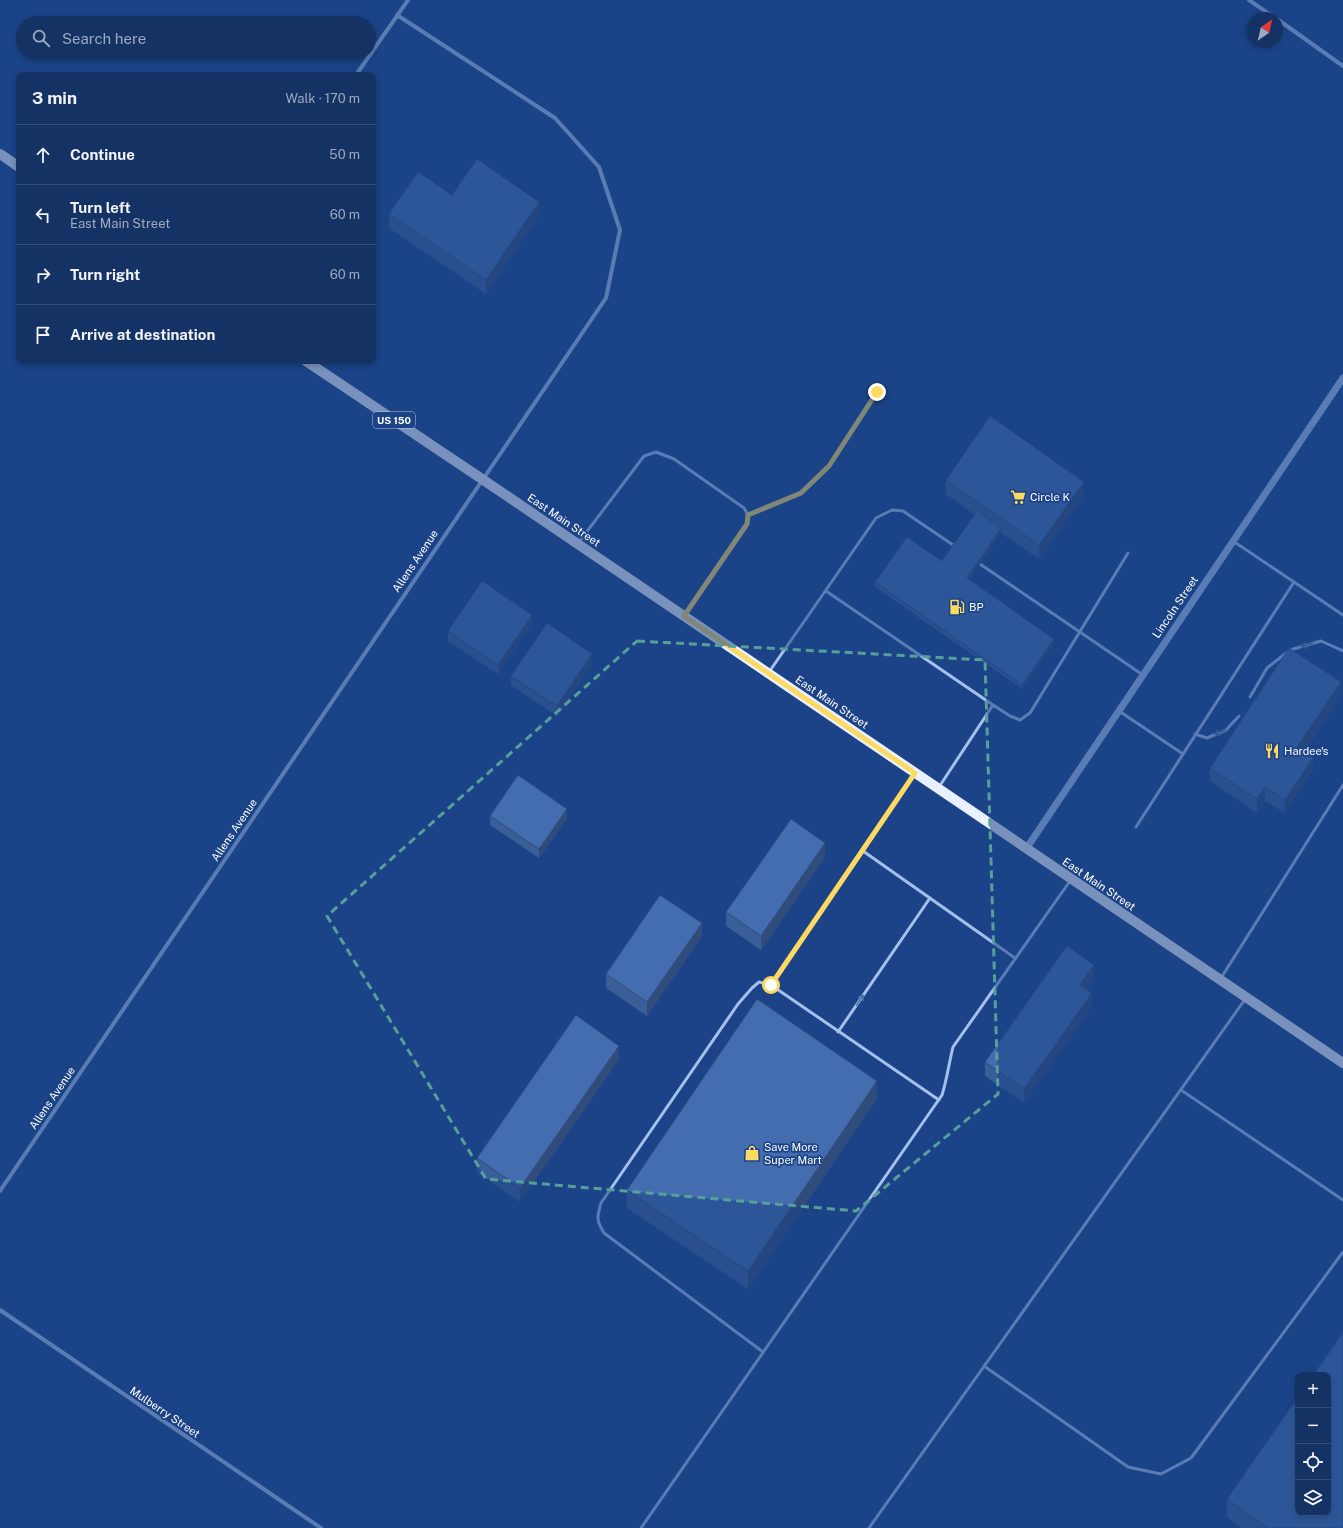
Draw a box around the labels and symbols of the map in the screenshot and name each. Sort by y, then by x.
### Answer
north arrow [1247,12,1283,48]
route end [868,383,886,401]
road number: US 150 [373,412,415,428]
supermarket icon: Circle K [1009,488,1027,506]
street label: East Main Street [525,491,603,549]
place label: Circle K [1030,491,1070,503]
street label: Allens Avenue [390,528,440,594]
street label: Lincoln Street [1150,574,1200,640]
fuel station icon: BP [948,598,966,616]
place label: BP [969,601,983,613]
one-way arrow [1301,642,1314,649]
street label: East Main Street [793,673,871,731]
one-way arrow [1214,729,1226,737]
restaurant icon: Hardee's [1263,742,1281,760]
place label: Hardee's [1284,745,1329,757]
street label: Allens Avenue [209,797,259,863]
street label: East Main Street [1060,855,1138,913]
route start [762,976,780,994]
one-way arrow [856,994,865,1005]
street label: Allens Avenue [27,1065,77,1131]
place label: Save More Super Mart [764,1141,822,1166]
shop icon: Save More Super Mart [743,1144,761,1162]
street label: Mulberry Street [128,1384,202,1440]

